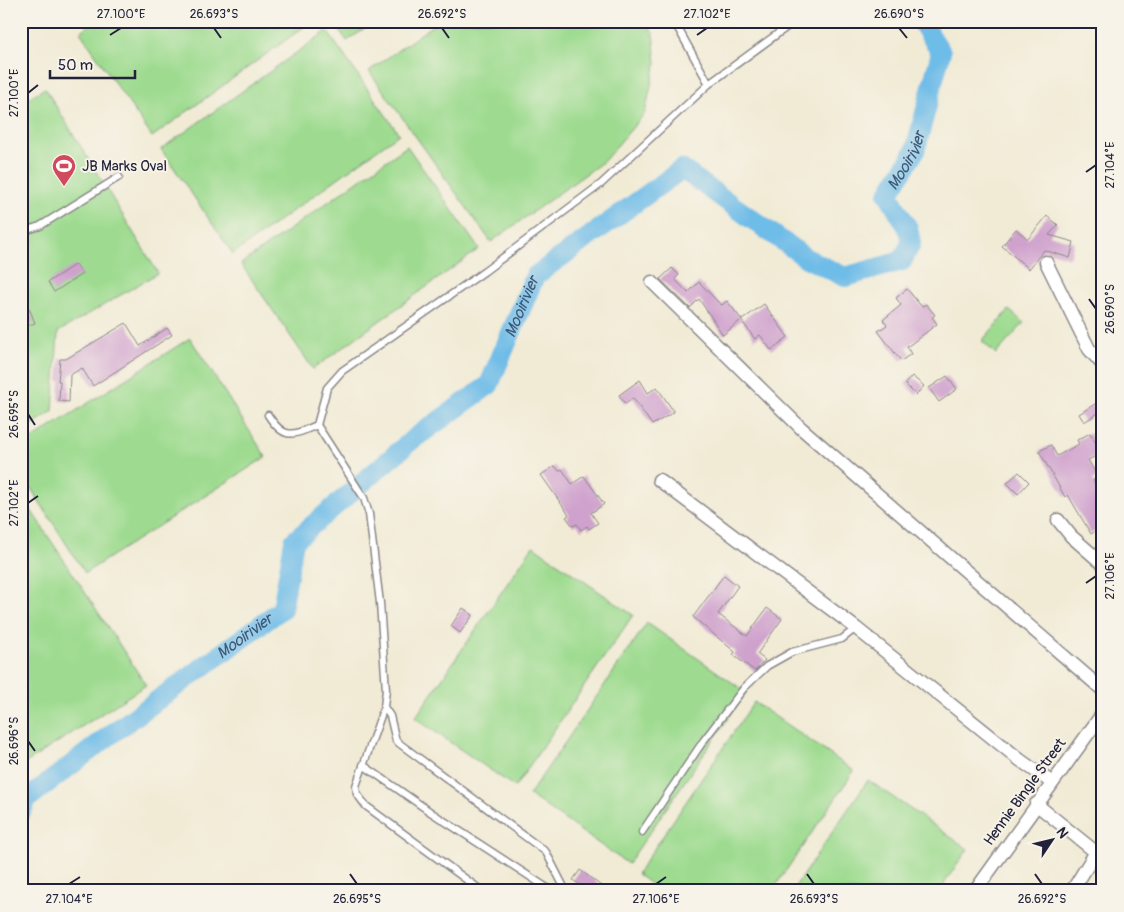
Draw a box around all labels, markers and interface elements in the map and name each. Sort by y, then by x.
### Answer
text: 27.100°E [97,7,145,22]
text: 26.693°S [190,7,238,22]
text: 26.692°S [418,7,466,22]
text: 27.102°E [684,7,730,22]
text: 26.690°S [874,7,924,22]
scale bar [50,48,135,80]
text: 50 m [58,56,93,75]
text: 27.100°E [7,69,22,117]
water label: Mooirivier [883,127,930,194]
text: 27.104°E [1103,141,1118,189]
sports icon: JB Marks Oval [51,153,77,187]
place label: JB Marks Oval [82,157,167,176]
water label: Mooirivier [500,271,545,341]
text: 26.690°S [1103,284,1118,334]
text: 26.695°S [7,390,22,438]
text: 27.102°E [7,480,22,526]
text: 27.106°E [1103,552,1118,600]
water label: Mooirivier [213,608,278,663]
text: 26.696°S [7,717,22,765]
street label: Hennie Bingle Street [980,734,1071,849]
north arrow [1026,814,1076,864]
text: N [1053,824,1072,842]
text: 27.104°E [45,892,93,907]
text: 26.695°S [333,892,381,907]
text: 27.106°E [632,892,680,907]
text: 26.693°S [790,892,838,907]
text: 26.692°S [1018,892,1066,907]

